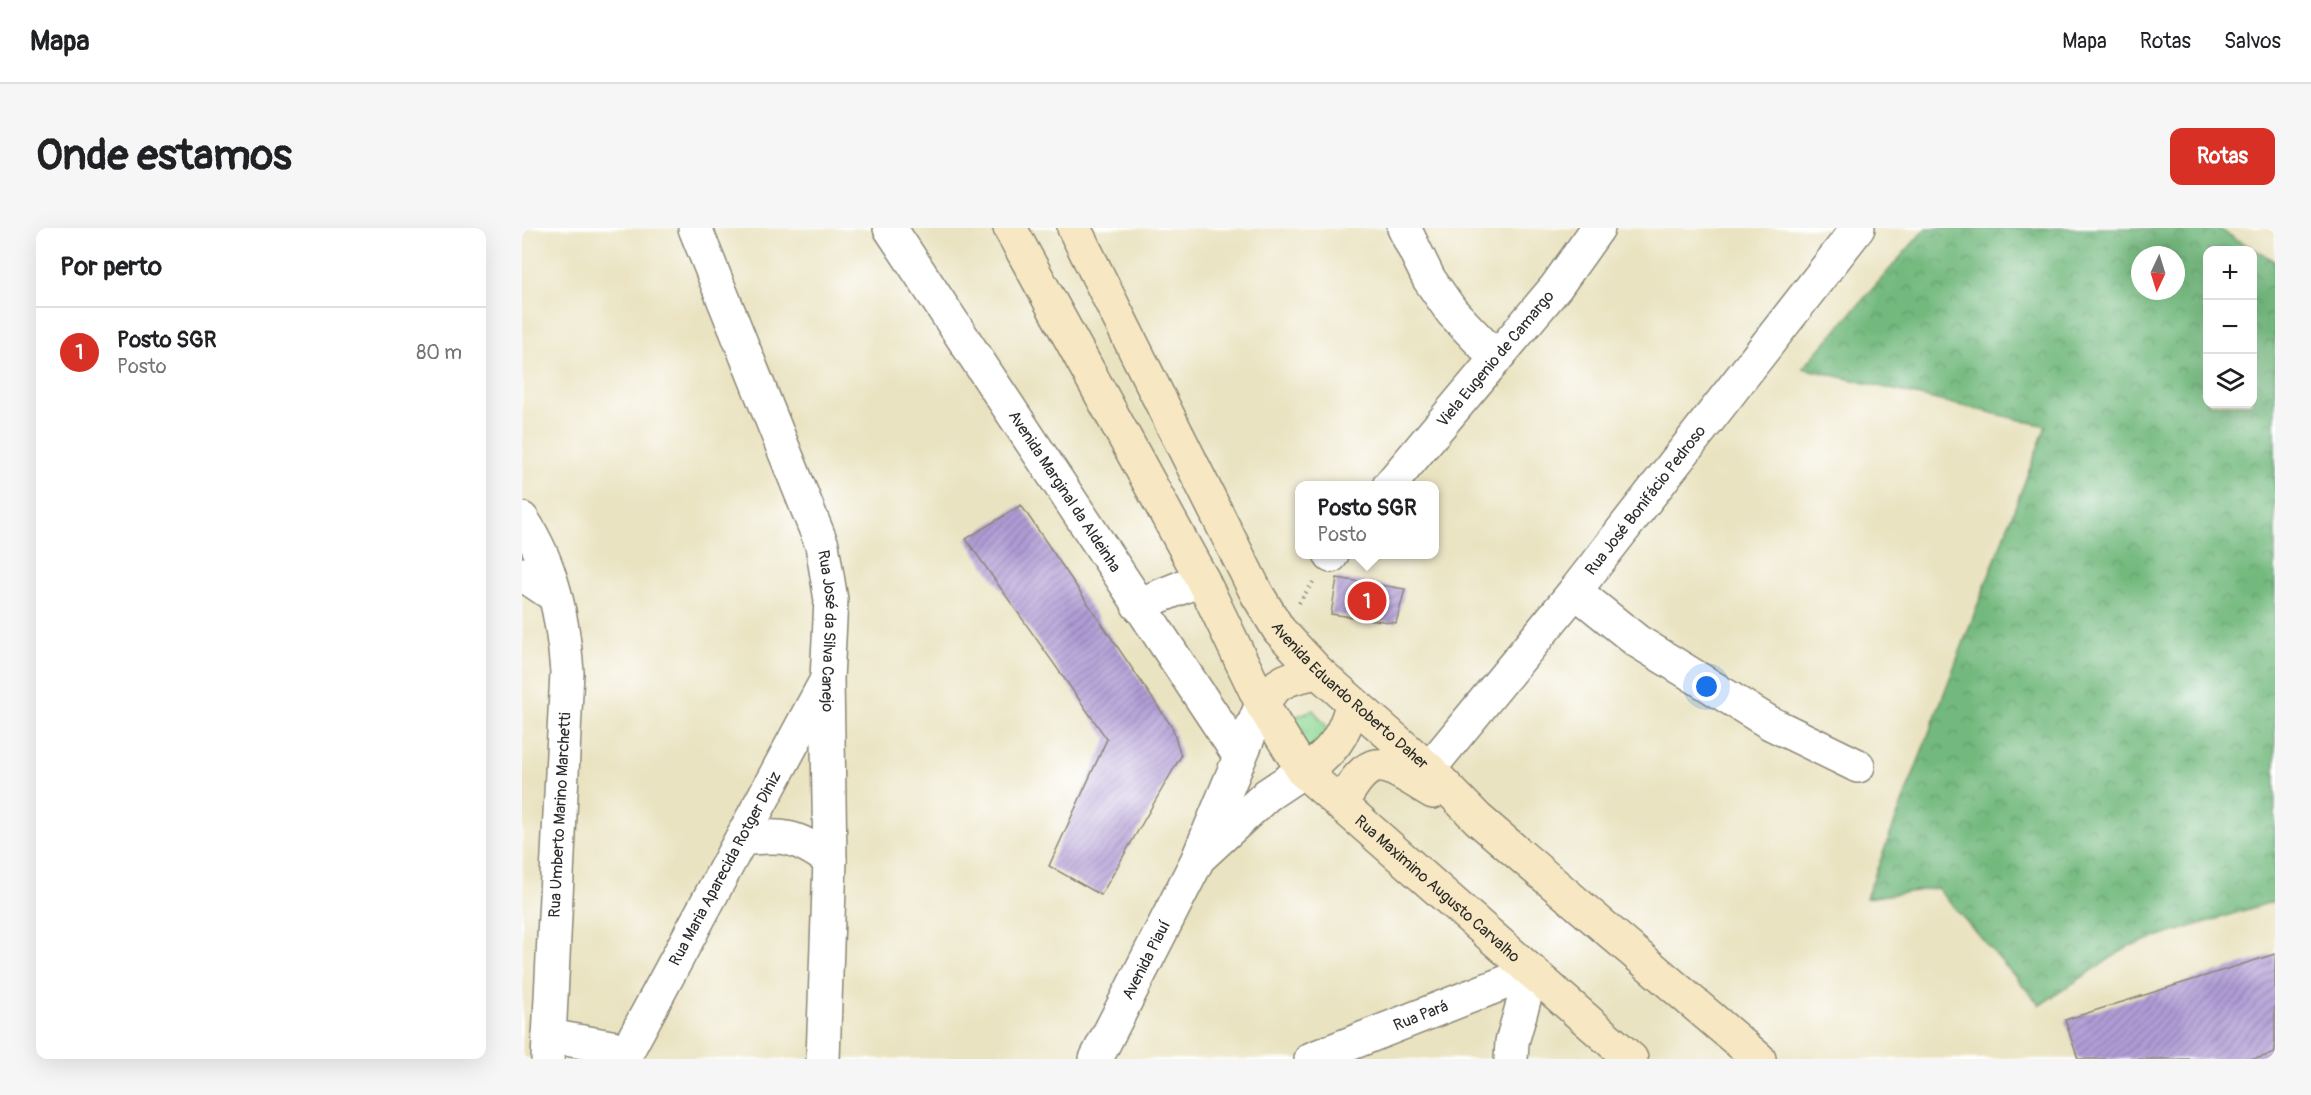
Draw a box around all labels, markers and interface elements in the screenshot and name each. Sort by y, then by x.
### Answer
text: Mapa [30,24,89,59]
text: Mapa [2062,28,2107,55]
text: Rotas [2140,28,2191,55]
text: Salvos [2224,28,2281,55]
button: Rotas [2170,128,2275,185]
text: Onde estamos [36,130,292,182]
north arrow [2131,246,2185,300]
map controls [2203,246,2257,408]
button: + [2203,246,2257,300]
text: Por perto [60,251,162,283]
street label: Viela Eugenio de Camargo [1433,286,1559,431]
button: − [2203,300,2257,354]
text: Posto SGR [117,326,216,354]
text: 1 [76,340,83,365]
text: 80 m [416,340,462,365]
text: Posto [117,354,167,379]
button: layers [2203,354,2257,408]
street label: Avenida Marginal da Aldeinha [1004,407,1125,576]
street label: Rua José Bonifácio Pedroso [1581,421,1710,579]
popup [1295,481,1439,559]
text: Posto SGR [1317,494,1417,522]
text: Posto [1317,522,1367,547]
street label: Rua José da Silva Canejo [813,548,841,713]
pin: 1 [1348,578,1386,623]
street label: Avenida Eduardo Roberto Daher [1267,618,1433,774]
your location [1692,672,1721,701]
street label: Rua Umberto Marino Marchetti [545,712,575,918]
street label: Rua Maria Aparecida Rotger Diniz [665,768,786,969]
street label: Rua Maximino Augusto Carvalho [1351,811,1524,967]
street label: Avenida Piauí [1118,917,1175,1003]
street label: Rua Pará [1391,996,1451,1036]

